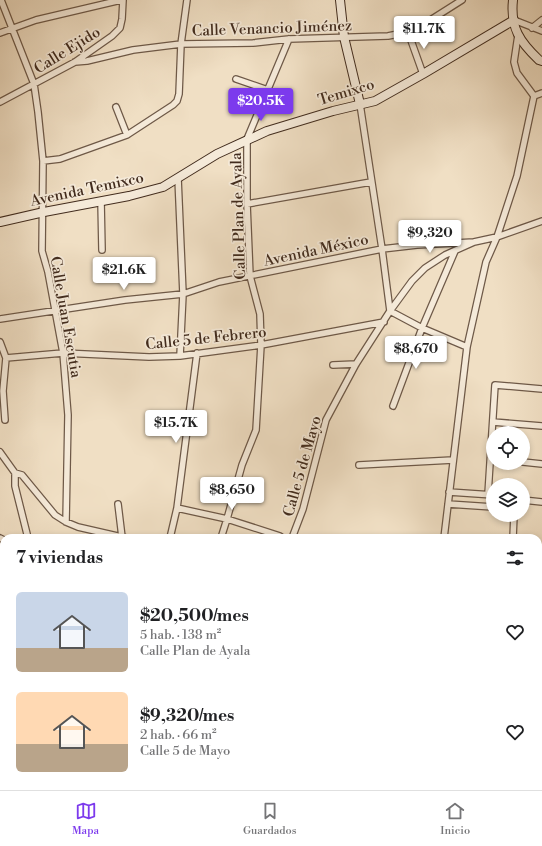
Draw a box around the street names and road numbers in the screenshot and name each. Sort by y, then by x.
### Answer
street label: Calle Venancio Jiménez [192,16,352,41]
street label: Calle Ejido [31,23,104,78]
street label: Temixco [316,75,377,110]
street label: Calle Plan de Ayala [227,152,250,280]
street label: Avenida Temixco [28,168,146,211]
street label: Avenida México [261,230,370,271]
street label: Calle Juan Escutia [45,255,86,380]
street label: Calle 5 de Febrero [145,323,268,354]
street label: Calle 5 de Mayo [279,413,326,519]

